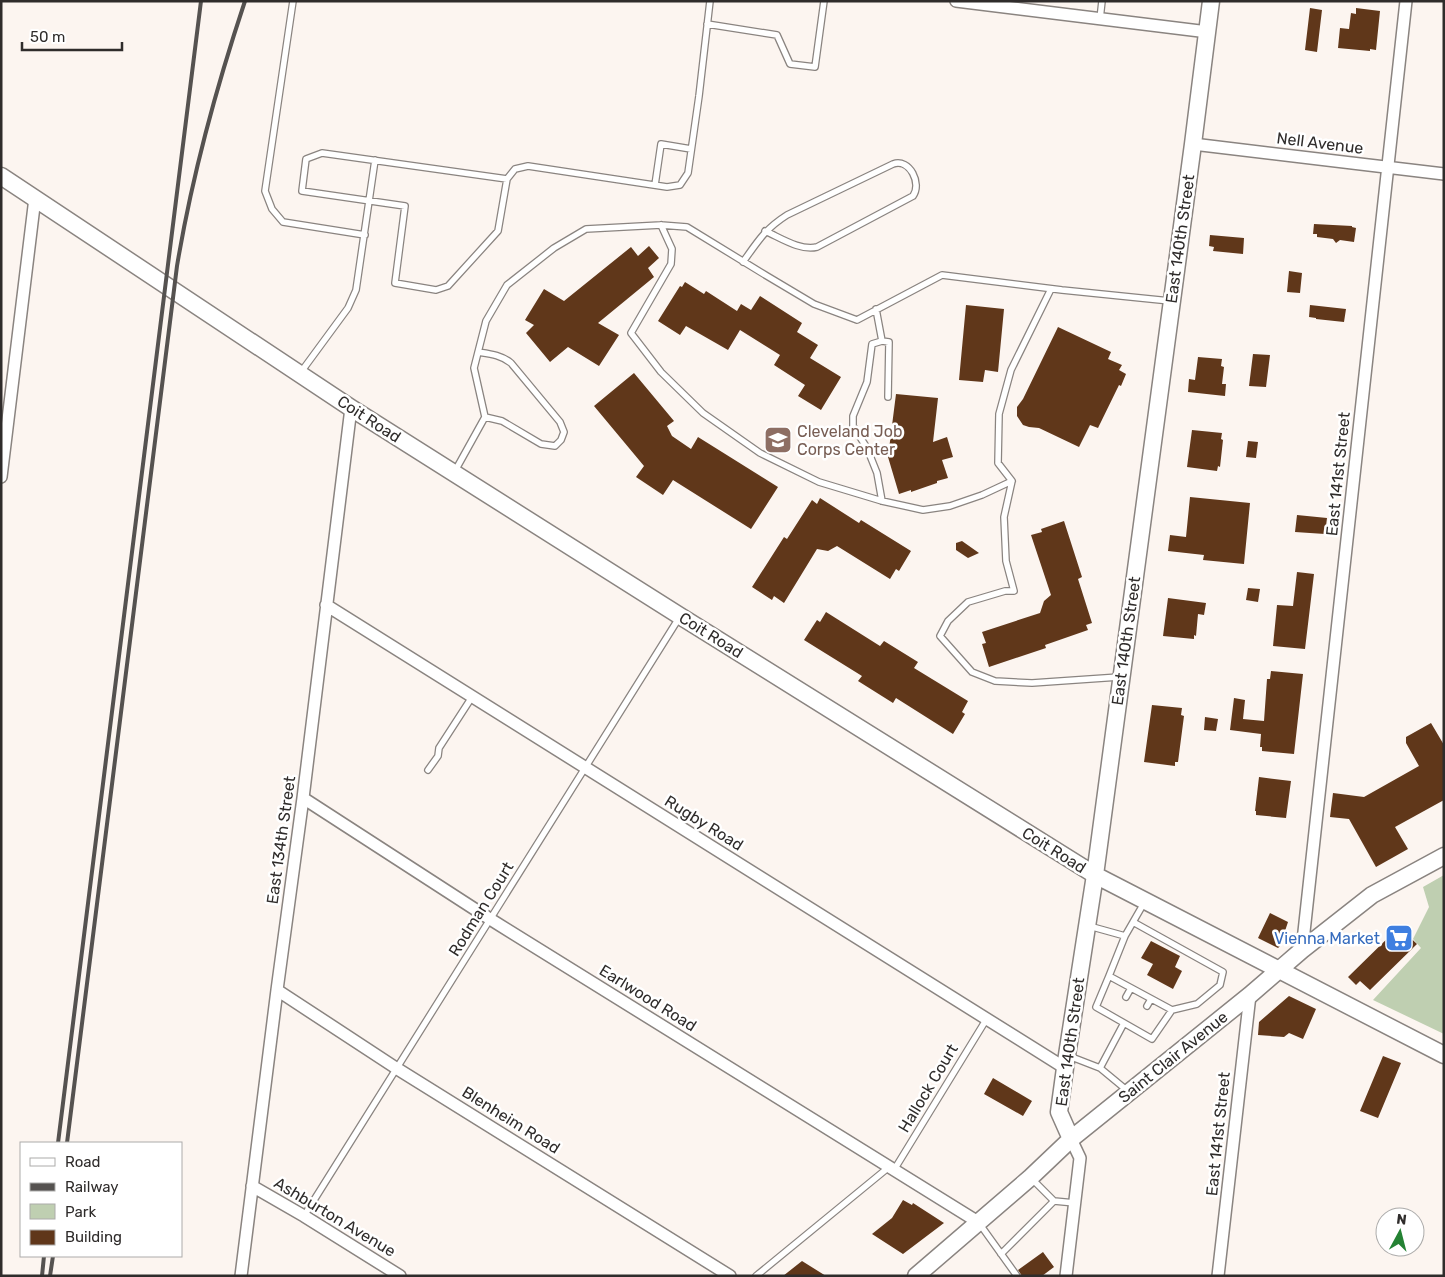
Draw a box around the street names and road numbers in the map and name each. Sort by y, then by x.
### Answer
street label: Nell Avenue [1275,128,1365,158]
street label: East 140th Street [1162,173,1198,305]
street label: Coit Road [334,391,404,447]
street label: East 141st Street [1322,411,1354,537]
street label: East 140th Street [1108,575,1144,707]
street label: Coit Road [676,608,746,662]
street label: East 134th Street [263,775,299,905]
street label: Rugby Road [661,791,747,855]
street label: Coit Road [1019,823,1089,877]
street label: Rodman Court [444,858,518,960]
street label: Earlwood Road [596,961,700,1035]
street label: East 140th Street [1052,976,1088,1108]
street label: Saint Clair Avenue [1115,1007,1231,1107]
street label: Hallock Court [894,1040,962,1136]
street label: East 141st Street [1202,1071,1234,1197]
street label: Blenheim Road [459,1082,563,1158]
street label: Ashburton Avenue [271,1173,399,1261]

